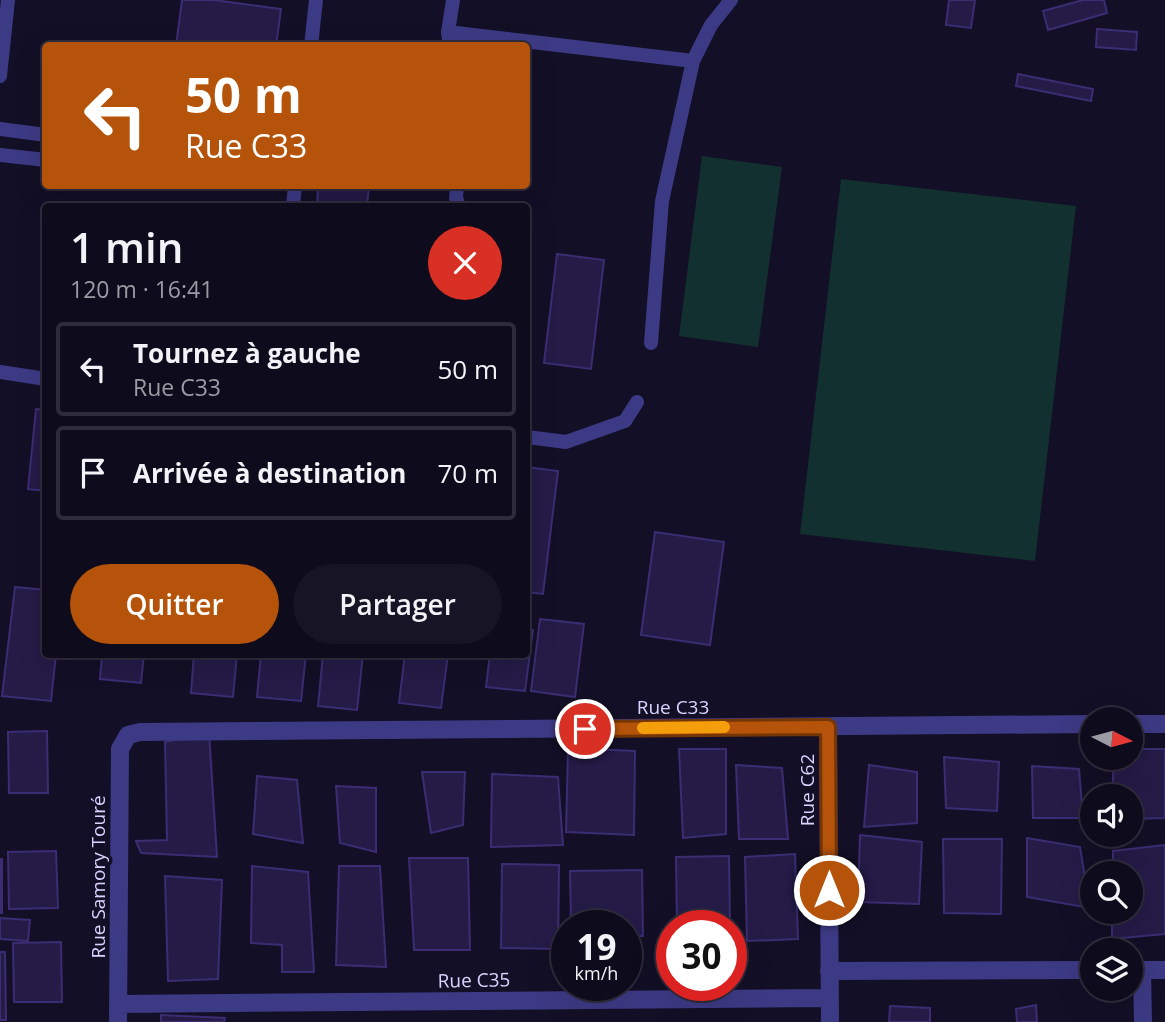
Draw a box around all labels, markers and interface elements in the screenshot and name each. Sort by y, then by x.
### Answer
text: 50 m [185,61,302,127]
icon: left [70,70,161,161]
text: Rue C33 [185,124,307,167]
text: 1 min [70,218,183,275]
button: close [428,226,502,300]
text: 120 m · 16:41 [70,273,213,305]
text: Tournez à gauche [133,335,361,371]
icon: left [74,350,112,388]
text: 50 m [437,351,498,387]
text: Rue C33 [133,371,221,403]
icon: arrive [74,454,112,492]
text: Arrivée à destination [133,455,406,491]
text: 70 m [437,455,498,491]
button: Quitter [70,564,279,644]
button: Partager [293,564,502,644]
street label: Rue C33 [637,694,709,720]
pin [555,699,615,759]
north arrow [1080,707,1143,770]
map controls [1080,707,1143,1001]
icon: arrive [566,710,604,748]
street label: Rue C62 [794,754,820,826]
button: sound [1080,784,1143,847]
street label: Rue Samory Touré [85,795,111,959]
position arrow [792,853,866,927]
button: search [1080,861,1143,924]
speed limit sign: 30 [656,910,747,1001]
text: 19 [576,923,617,970]
button: layers [1080,938,1143,1001]
text: km/h [575,961,618,985]
street label: Rue C35 [437,966,511,994]

